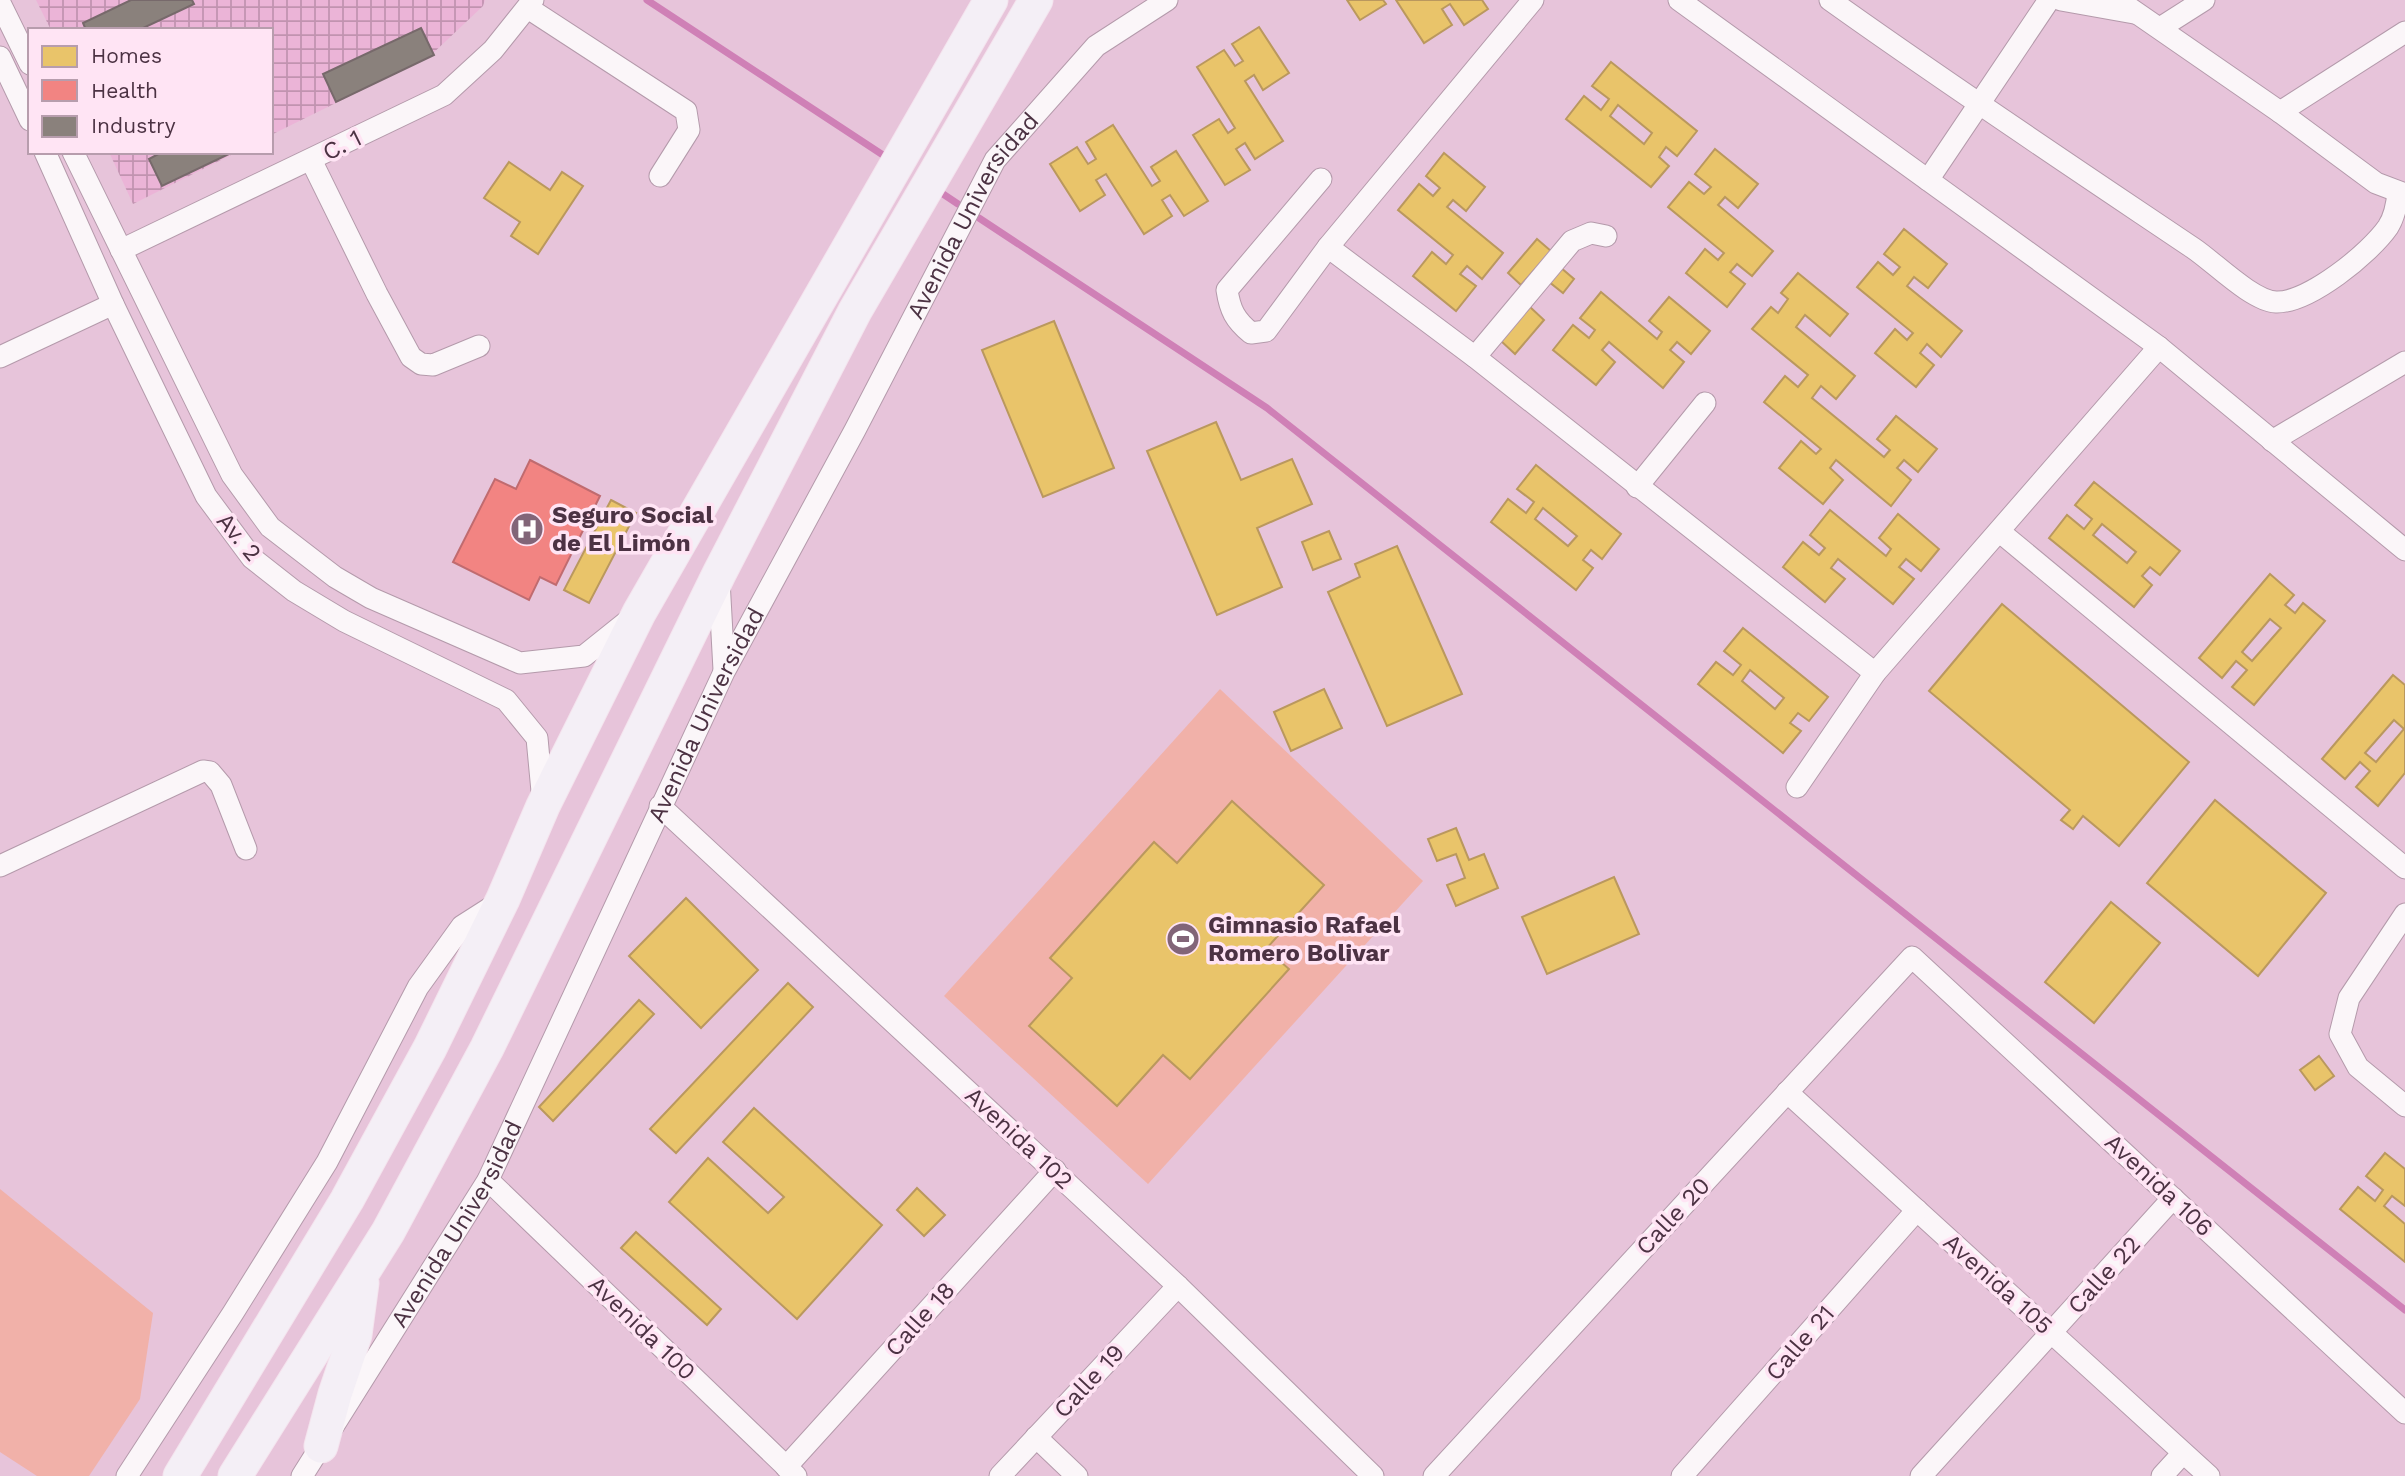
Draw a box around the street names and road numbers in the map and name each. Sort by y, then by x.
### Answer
street label: Avenida Universidad [901,107,1044,323]
street label: C. 1 [318,124,366,166]
street label: Av. 2 [211,507,267,567]
street label: Avenida Universidad [642,603,770,827]
street label: Avenida 102 [959,1081,1079,1195]
street label: Avenida Universidad [385,1116,528,1333]
street label: Avenida 106 [2099,1128,2219,1242]
street label: Calle 20 [1630,1171,1716,1261]
street label: Avenida 105 [1938,1228,2058,1340]
street label: Calle 22 [2062,1230,2146,1320]
street label: Avenida 100 [583,1270,701,1386]
street label: Calle 18 [879,1276,961,1362]
street label: Calle 21 [1760,1300,1840,1386]
street label: Calle 19 [1048,1338,1130,1424]

